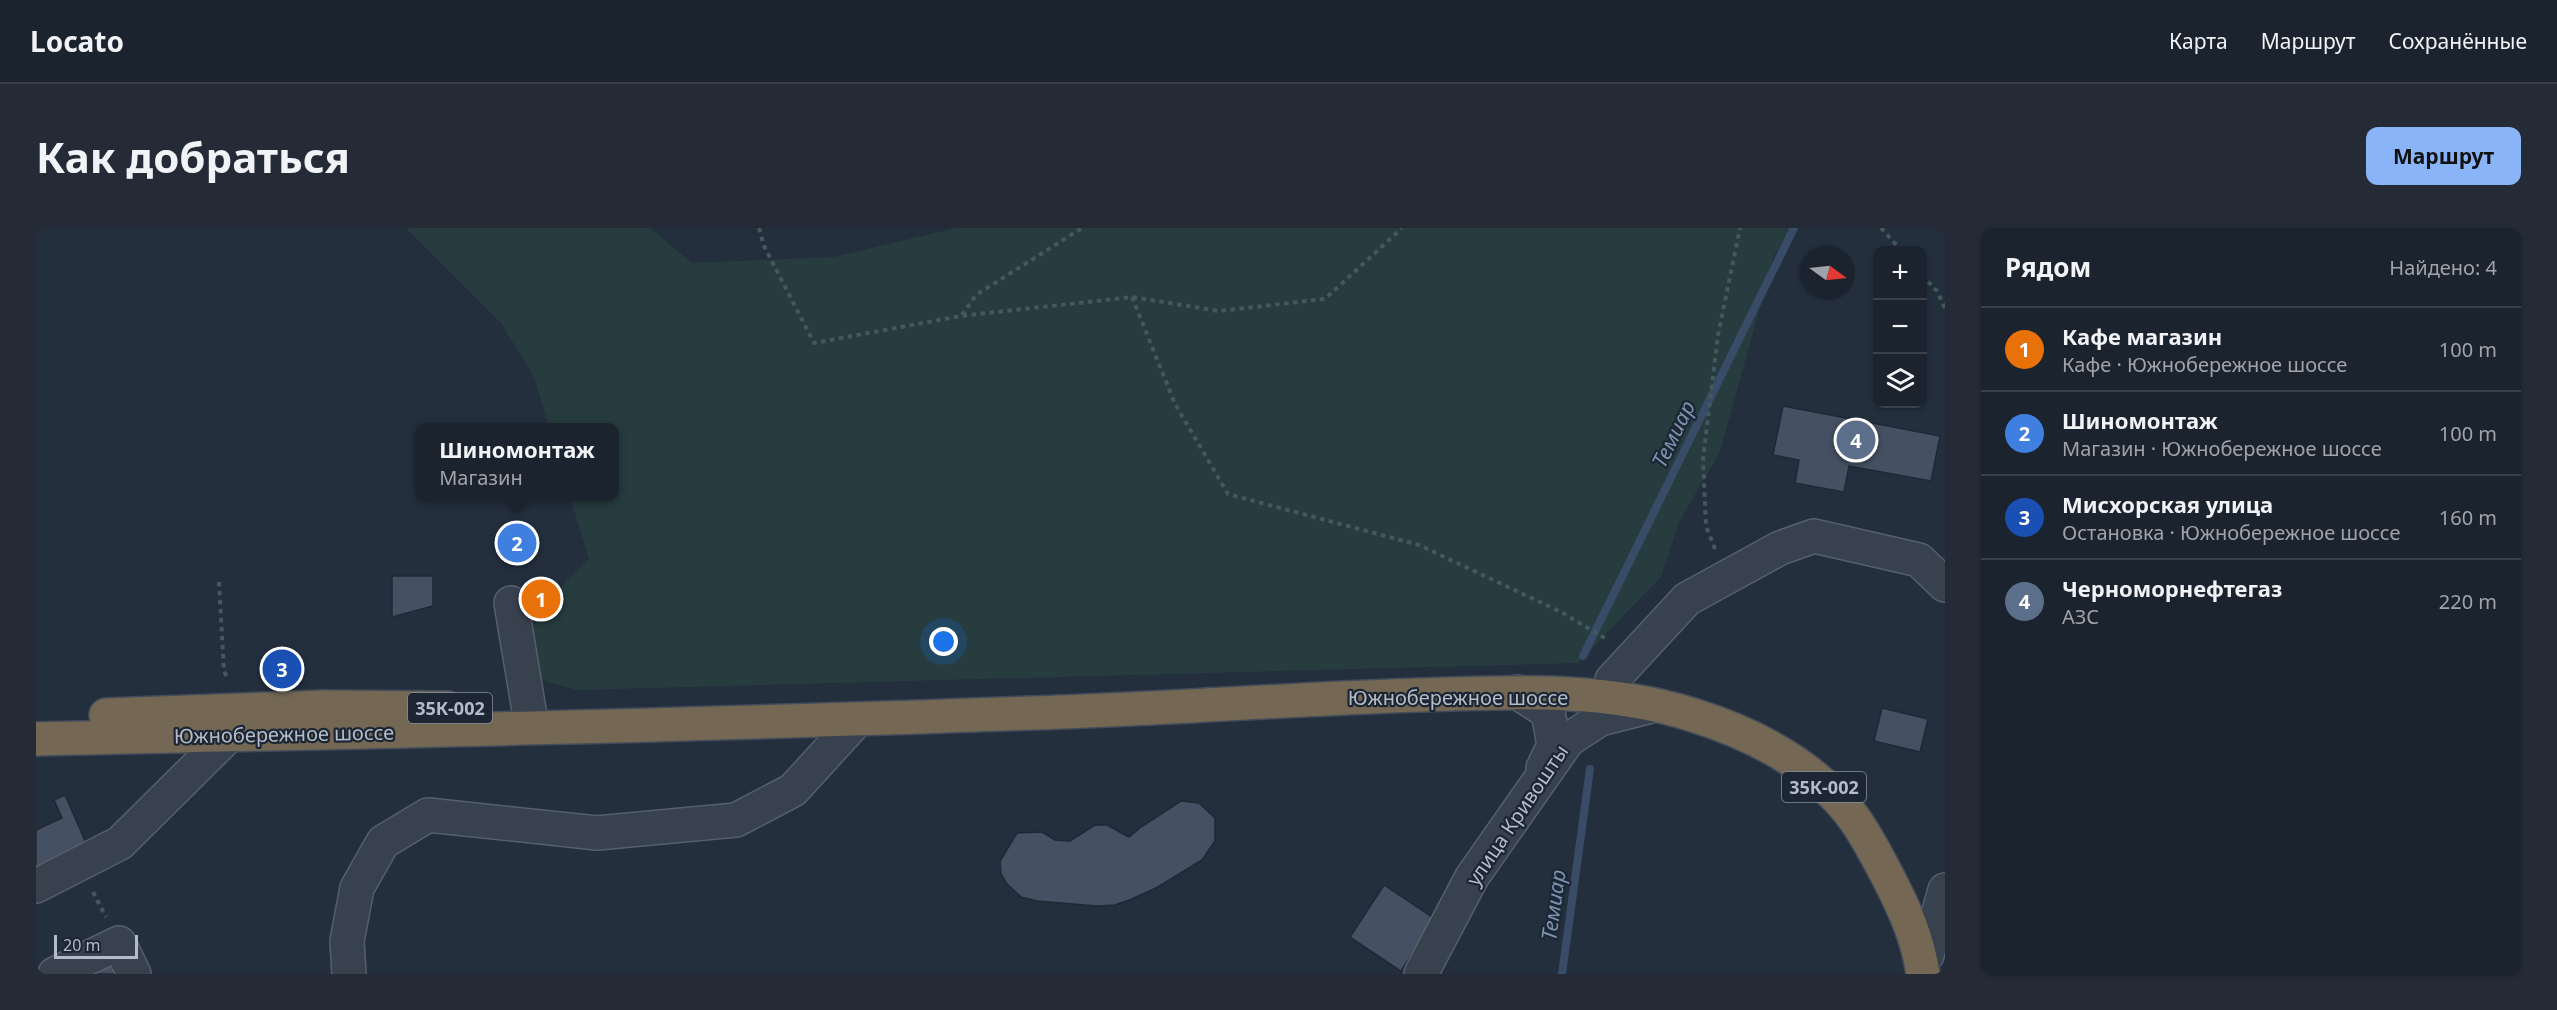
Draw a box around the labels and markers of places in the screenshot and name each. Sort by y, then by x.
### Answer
pin: 4 [1836,418,1876,462]
pin: 2 [498,520,536,566]
pin: 1 [522,576,560,622]
pin: 3 [262,646,302,692]

